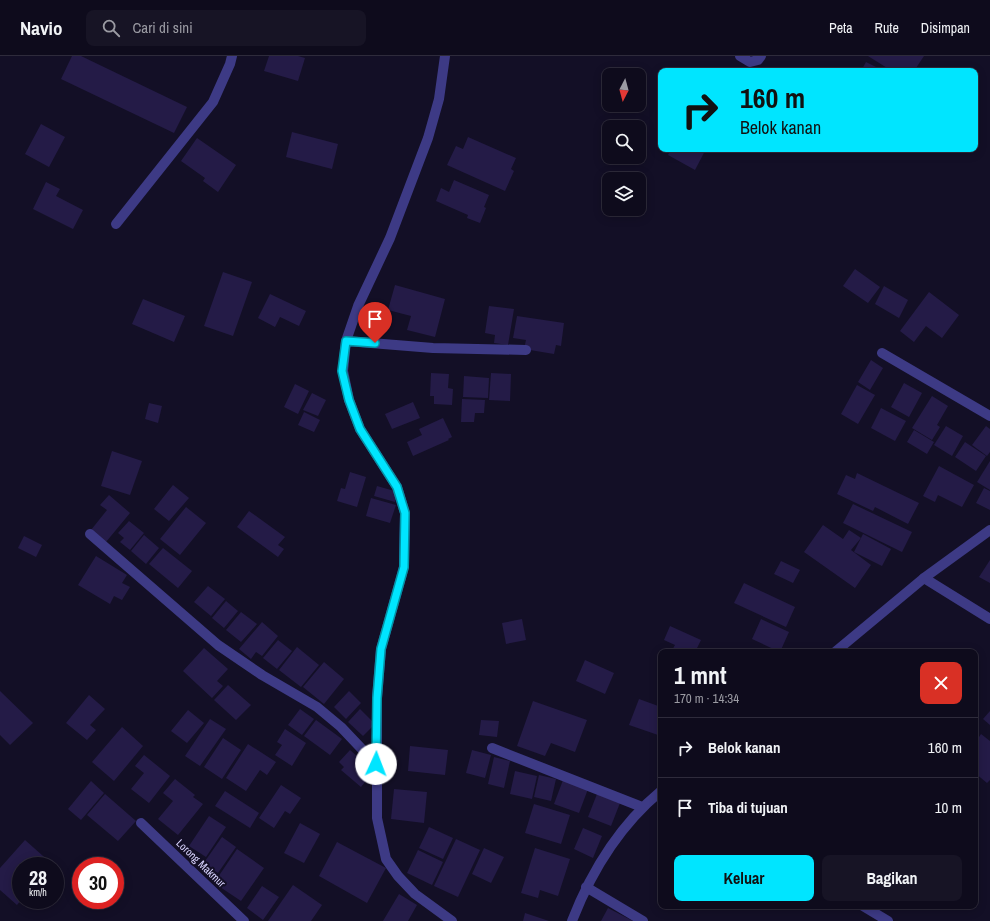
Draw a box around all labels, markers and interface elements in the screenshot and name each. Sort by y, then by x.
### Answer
search box [86,10,366,46]
text: Navio [20,15,62,41]
icon: search [100,17,122,39]
text: Cari di sini [132,17,193,38]
text: Peta [829,19,853,37]
text: Rute [875,19,899,37]
text: Disimpan [921,19,970,37]
north arrow [602,68,646,112]
map controls [602,68,646,216]
text: 160 m [740,79,805,117]
icon: right [674,84,726,136]
text: Belok kanan [740,115,821,140]
button: search [602,120,646,164]
button: layers [602,172,646,216]
pin [358,302,392,343]
icon: arrive [364,308,386,330]
text: 1 mnt [674,659,727,691]
button: close [920,662,962,704]
text: 170 m · 14:34 [674,690,739,707]
icon: right [674,737,696,759]
text: Belok kanan [708,737,780,758]
text: 160 m [928,737,962,758]
position arrow [355,743,397,785]
icon: arrive [674,797,696,819]
text: Tiba di tujuan [708,797,788,818]
text: 10 m [935,797,962,818]
street label: Lorong Makmur [173,836,229,890]
button: Keluar [674,855,814,901]
button: Bagikan [822,855,962,901]
speed limit sign: 30 [72,857,124,909]
text: 28 [29,864,47,891]
text: km/h [29,886,47,899]

